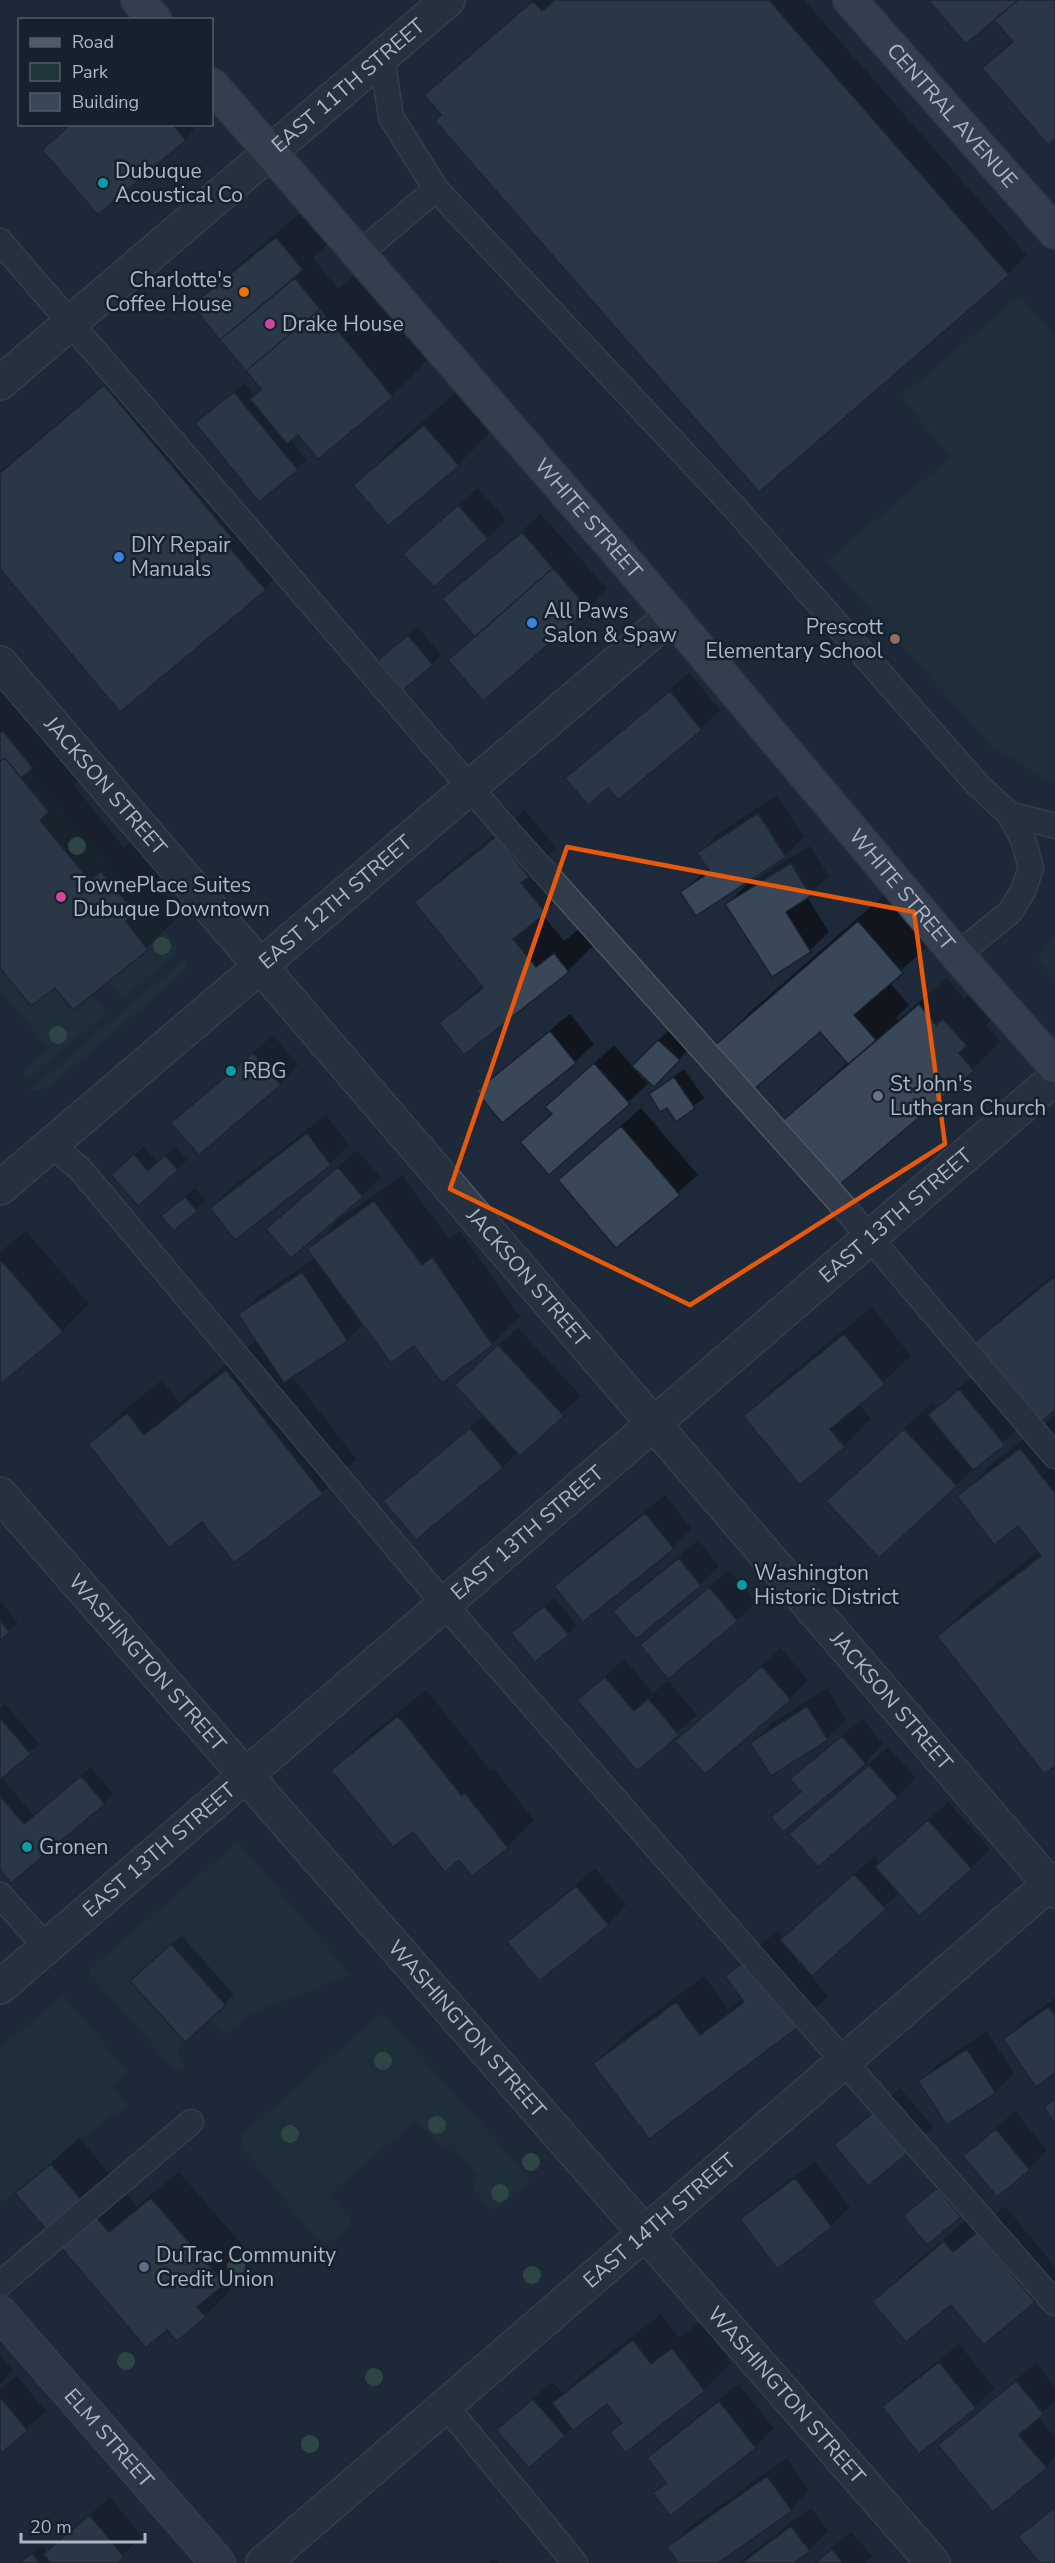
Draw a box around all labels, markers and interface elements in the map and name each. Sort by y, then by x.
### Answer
street label: EAST 11TH STREET [266,12,431,159]
legend [18,18,213,126]
text: Road [72,30,114,54]
street label: CENTRAL AVENUE [880,37,1024,194]
text: Park [72,60,109,84]
text: Building [72,90,139,114]
place label: Dubuque Acoustical Co [115,157,243,209]
marker: Dubuque Acoustical Co [96,176,110,190]
place label: Charlotte's Coffee House [105,266,232,318]
marker: Charlotte's Coffee House [237,285,251,299]
place label: Drake House [282,310,404,338]
marker: Drake House [263,317,277,331]
street label: WHITE STREET [528,452,649,585]
place label: DIY Repair Manuals [131,531,231,583]
marker: DIY Repair Manuals [112,550,126,564]
place label: All Paws Salon & Spaw [544,597,677,649]
place label: Prescott Elementary School [705,613,884,665]
marker: All Paws Salon & Spaw [525,616,539,630]
marker: Prescott Elementary School [888,632,902,646]
street label: JACKSON STREET [37,710,173,862]
street label: WHITE STREET [843,823,962,957]
street label: EAST 12TH STREET [253,828,418,975]
place label: TownePlace Suites Dubuque Downtown [73,871,270,923]
marker: TownePlace Suites Dubuque Downtown [54,890,68,904]
place label: RBG [243,1057,287,1085]
marker: RBG [224,1064,238,1078]
place label: St John's Lutheran Church [890,1070,1046,1122]
marker: St John's Lutheran Church [871,1089,885,1103]
street label: EAST 13TH STREET [813,1142,978,1289]
street label: JACKSON STREET [460,1201,596,1353]
street label: EAST 13TH STREET [445,1459,610,1606]
place label: Washington Historic District [754,1559,899,1611]
street label: WASHINGTON STREET [62,1568,233,1758]
marker: Washington Historic District [735,1578,749,1592]
street label: JACKSON STREET [823,1624,959,1776]
street label: EAST 13TH STREET [77,1776,242,1924]
place label: Gronen [39,1833,108,1861]
marker: Gronen [20,1840,34,1854]
street label: WASHINGTON STREET [382,1934,552,2124]
street label: EAST 14TH STREET [577,2147,742,2294]
place label: DuTrac Community Credit Union [156,2241,336,2293]
marker: DuTrac Community Credit Union [137,2260,151,2274]
street label: WASHINGTON STREET [701,2300,872,2490]
street label: ELM STREET [58,2382,160,2494]
scale bar [21,2506,146,2544]
text: 20 m [30,2515,72,2539]

